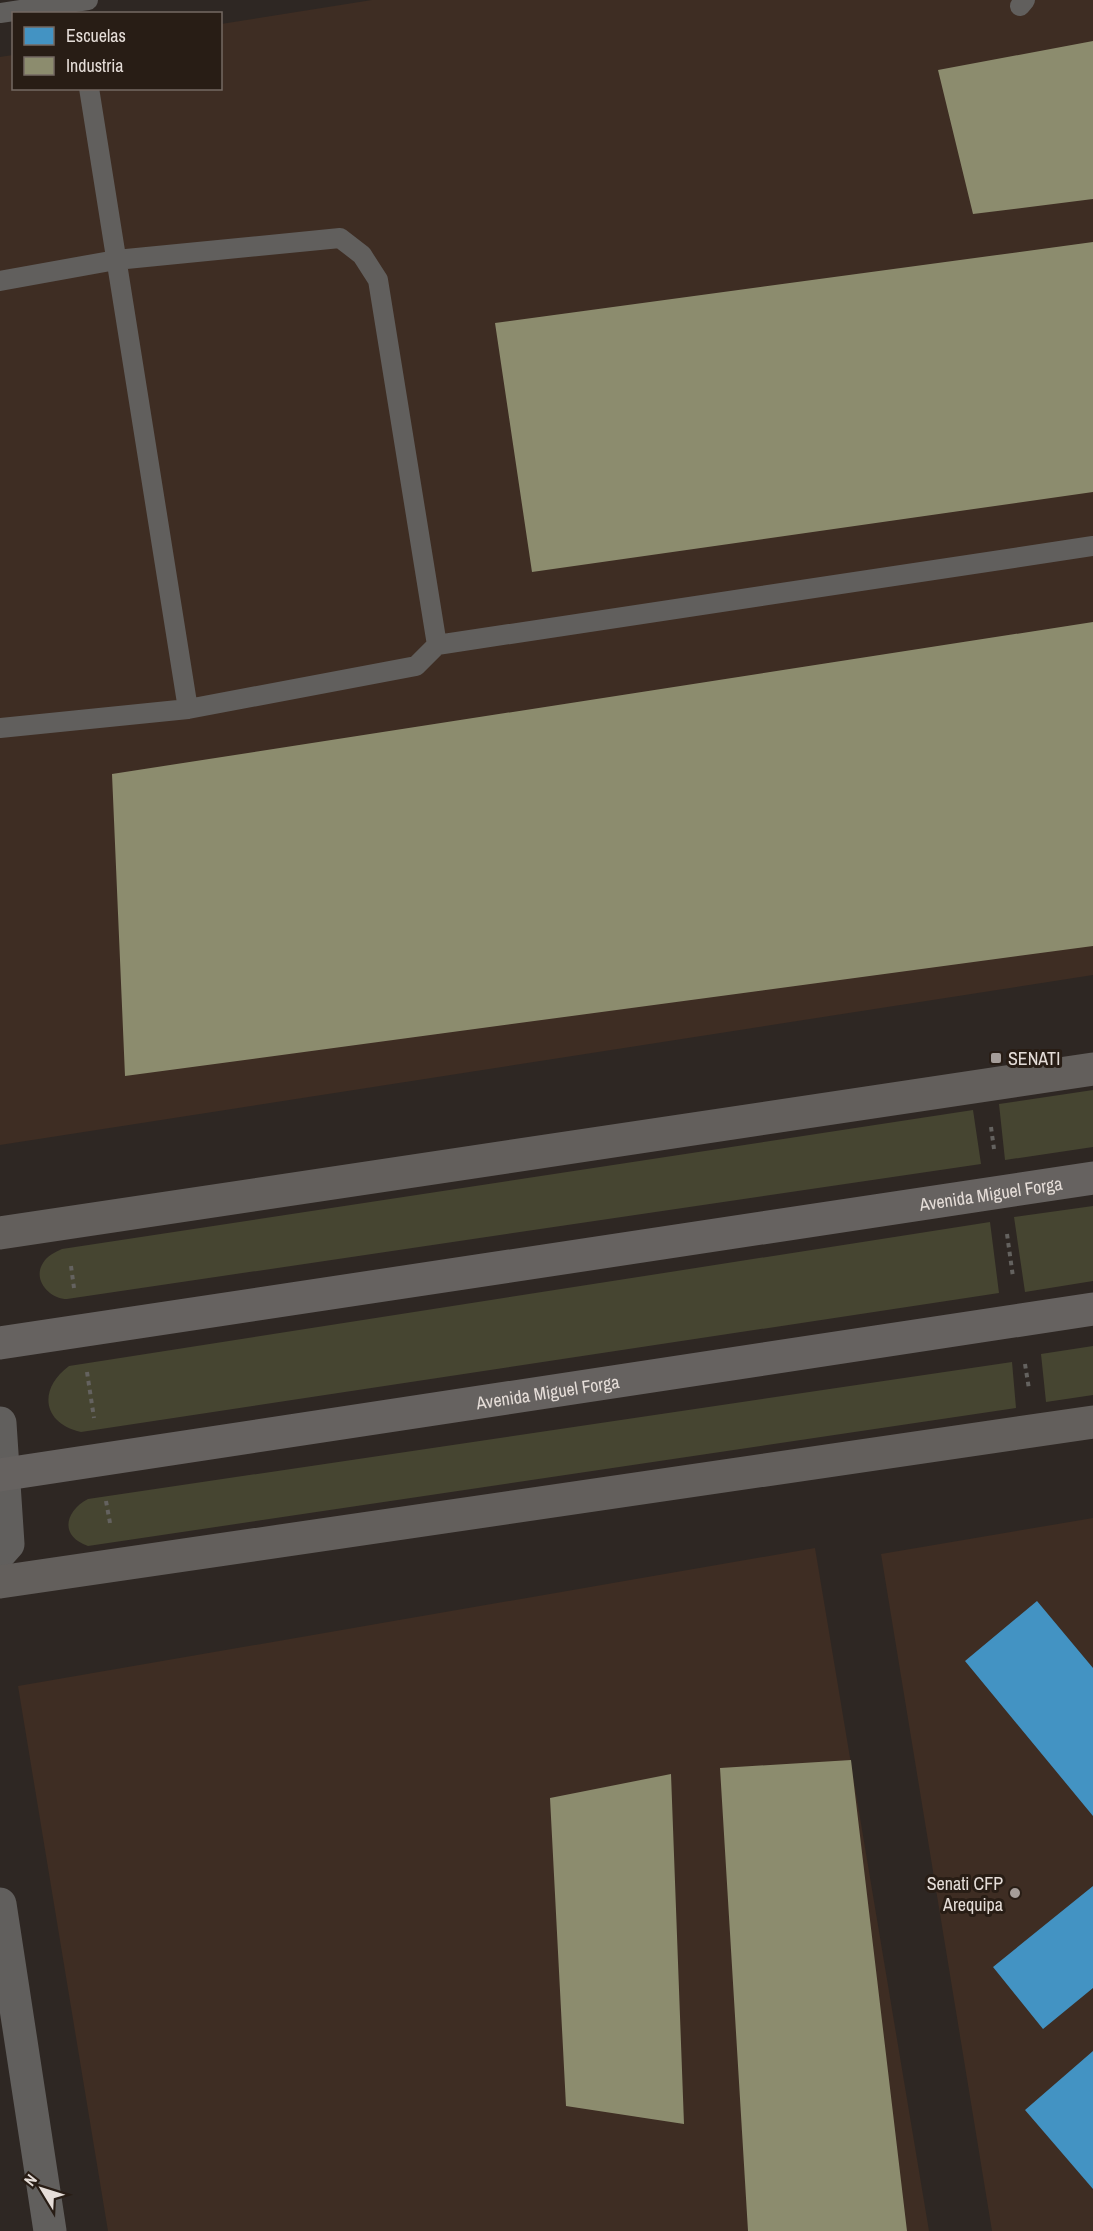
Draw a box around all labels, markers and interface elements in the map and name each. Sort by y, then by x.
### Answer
legend [12,12,222,90]
text: Escuelas [66,23,126,48]
text: Industria [66,53,123,78]
place label: SENATI [1008,1046,1060,1071]
marker: SENATI [989,1051,1003,1065]
street label: Avenida Miguel Forga [917,1170,1064,1217]
street label: Avenida Miguel Forga [473,1369,621,1415]
place label: Senati CFP Arequipa [927,1871,1003,1917]
marker: Senati CFP Arequipa [1008,1886,1022,1900]
north arrow [12,2159,72,2219]
text: N [19,2169,42,2190]

